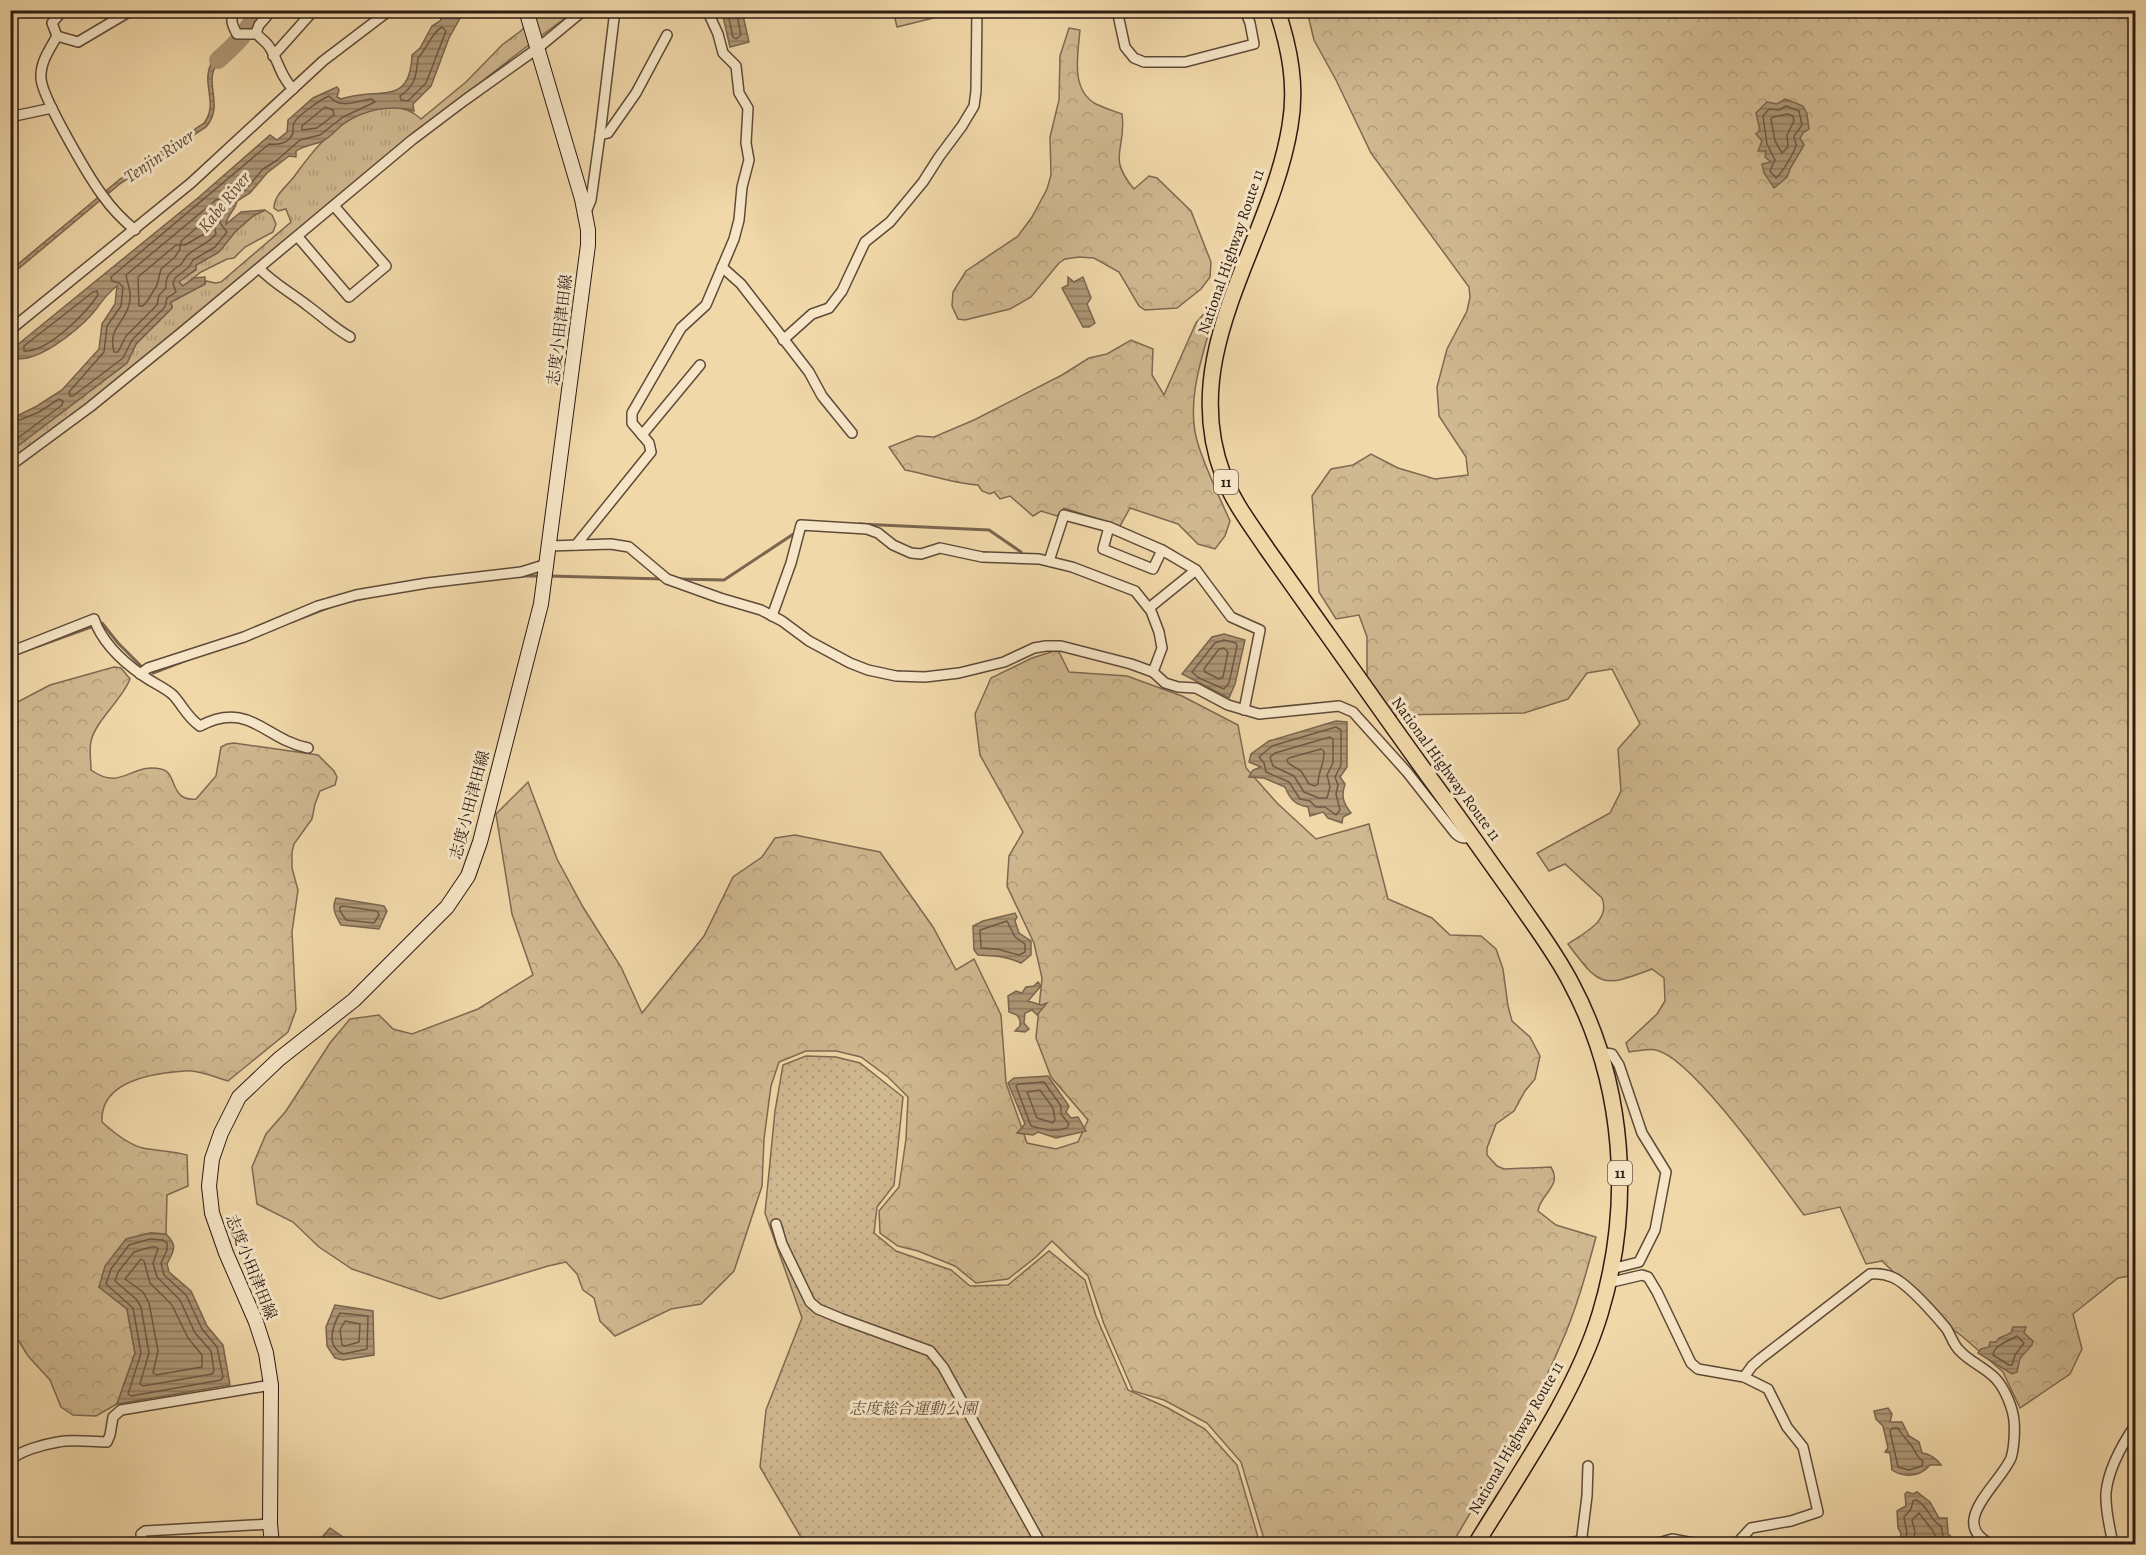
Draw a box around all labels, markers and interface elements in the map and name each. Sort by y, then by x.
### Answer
water label: Tenjin River [119,123,199,188]
water label: Kabe River [192,166,256,237]
street label: National Highway Route 11 [1192,166,1270,338]
street label: 志度小田津田線 [542,273,578,387]
road number: 11 [1214,470,1238,494]
street label: National Highway Route 11 [1386,692,1506,846]
street label: 志度小田津田線 [445,748,495,862]
road number: 11 [1608,1161,1632,1185]
street label: 志度小田津田線 [220,1211,282,1323]
street label: National Highway Route 11 [1463,1357,1569,1519]
park label: 志度総合運動公園 [849,1398,980,1420]

